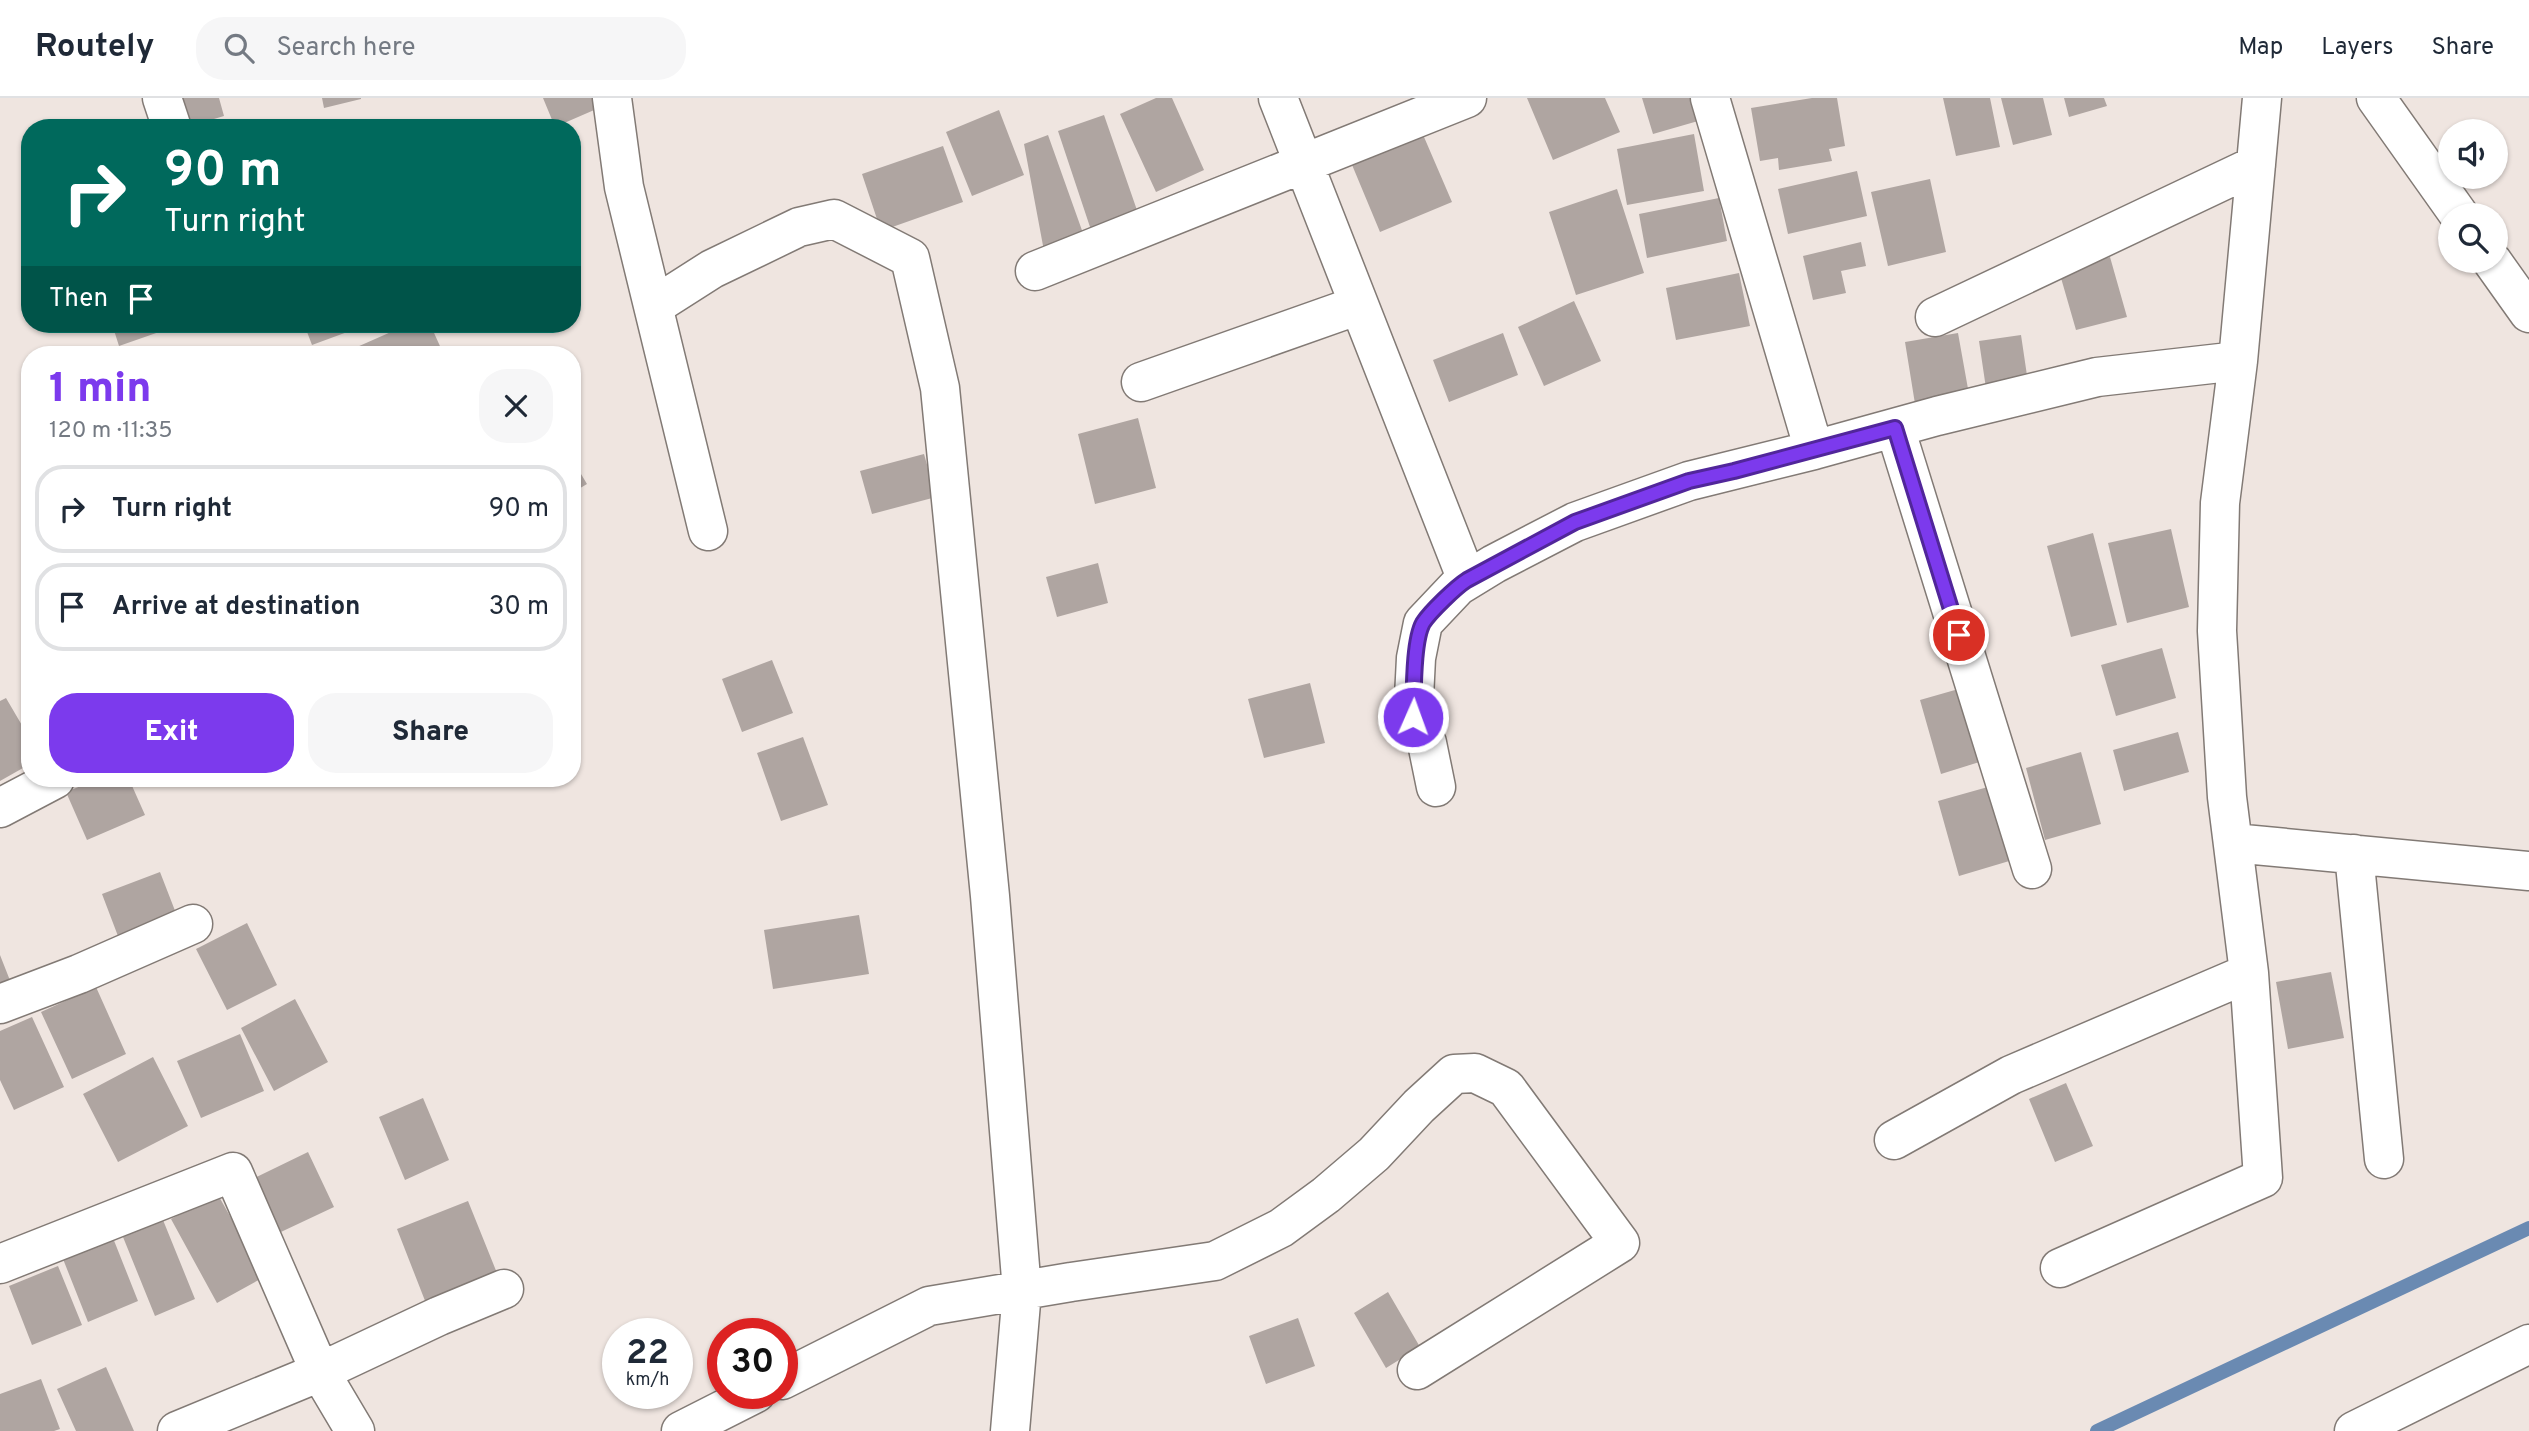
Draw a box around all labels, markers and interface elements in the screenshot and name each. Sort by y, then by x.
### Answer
search box [196,17,686,80]
text: Routely [35,27,154,69]
icon: search [220,29,258,67]
text: Search here [276,32,415,65]
text: Map [2238,33,2283,63]
text: Layers [2321,33,2393,63]
text: Share [2431,33,2494,63]
map controls [2438,119,2508,273]
button: sound [2438,119,2508,189]
text: 90 m [164,142,282,204]
icon: right [49,147,140,238]
text: Turn right [164,203,306,243]
button: search [2438,203,2508,273]
icon: arrive [122,280,160,318]
text: Then [49,283,108,316]
text: 1 min [49,364,152,417]
button: close [479,369,553,443]
text: 120 m · 11:35 [49,417,173,446]
icon: right [53,490,91,528]
text: Turn right [112,493,232,526]
text: 90 m [489,493,549,526]
icon: arrive [53,588,91,626]
text: Arrive at destination [112,591,360,624]
text: 30 m [489,591,549,624]
pin [1929,605,1989,665]
icon: arrive [1940,616,1978,654]
position arrow [1376,680,1450,754]
button: Exit [49,693,294,773]
button: Share [308,693,553,773]
speed limit sign: 30 [707,1318,798,1409]
text: 22 [626,1332,669,1376]
text: km/h [626,1369,669,1392]

